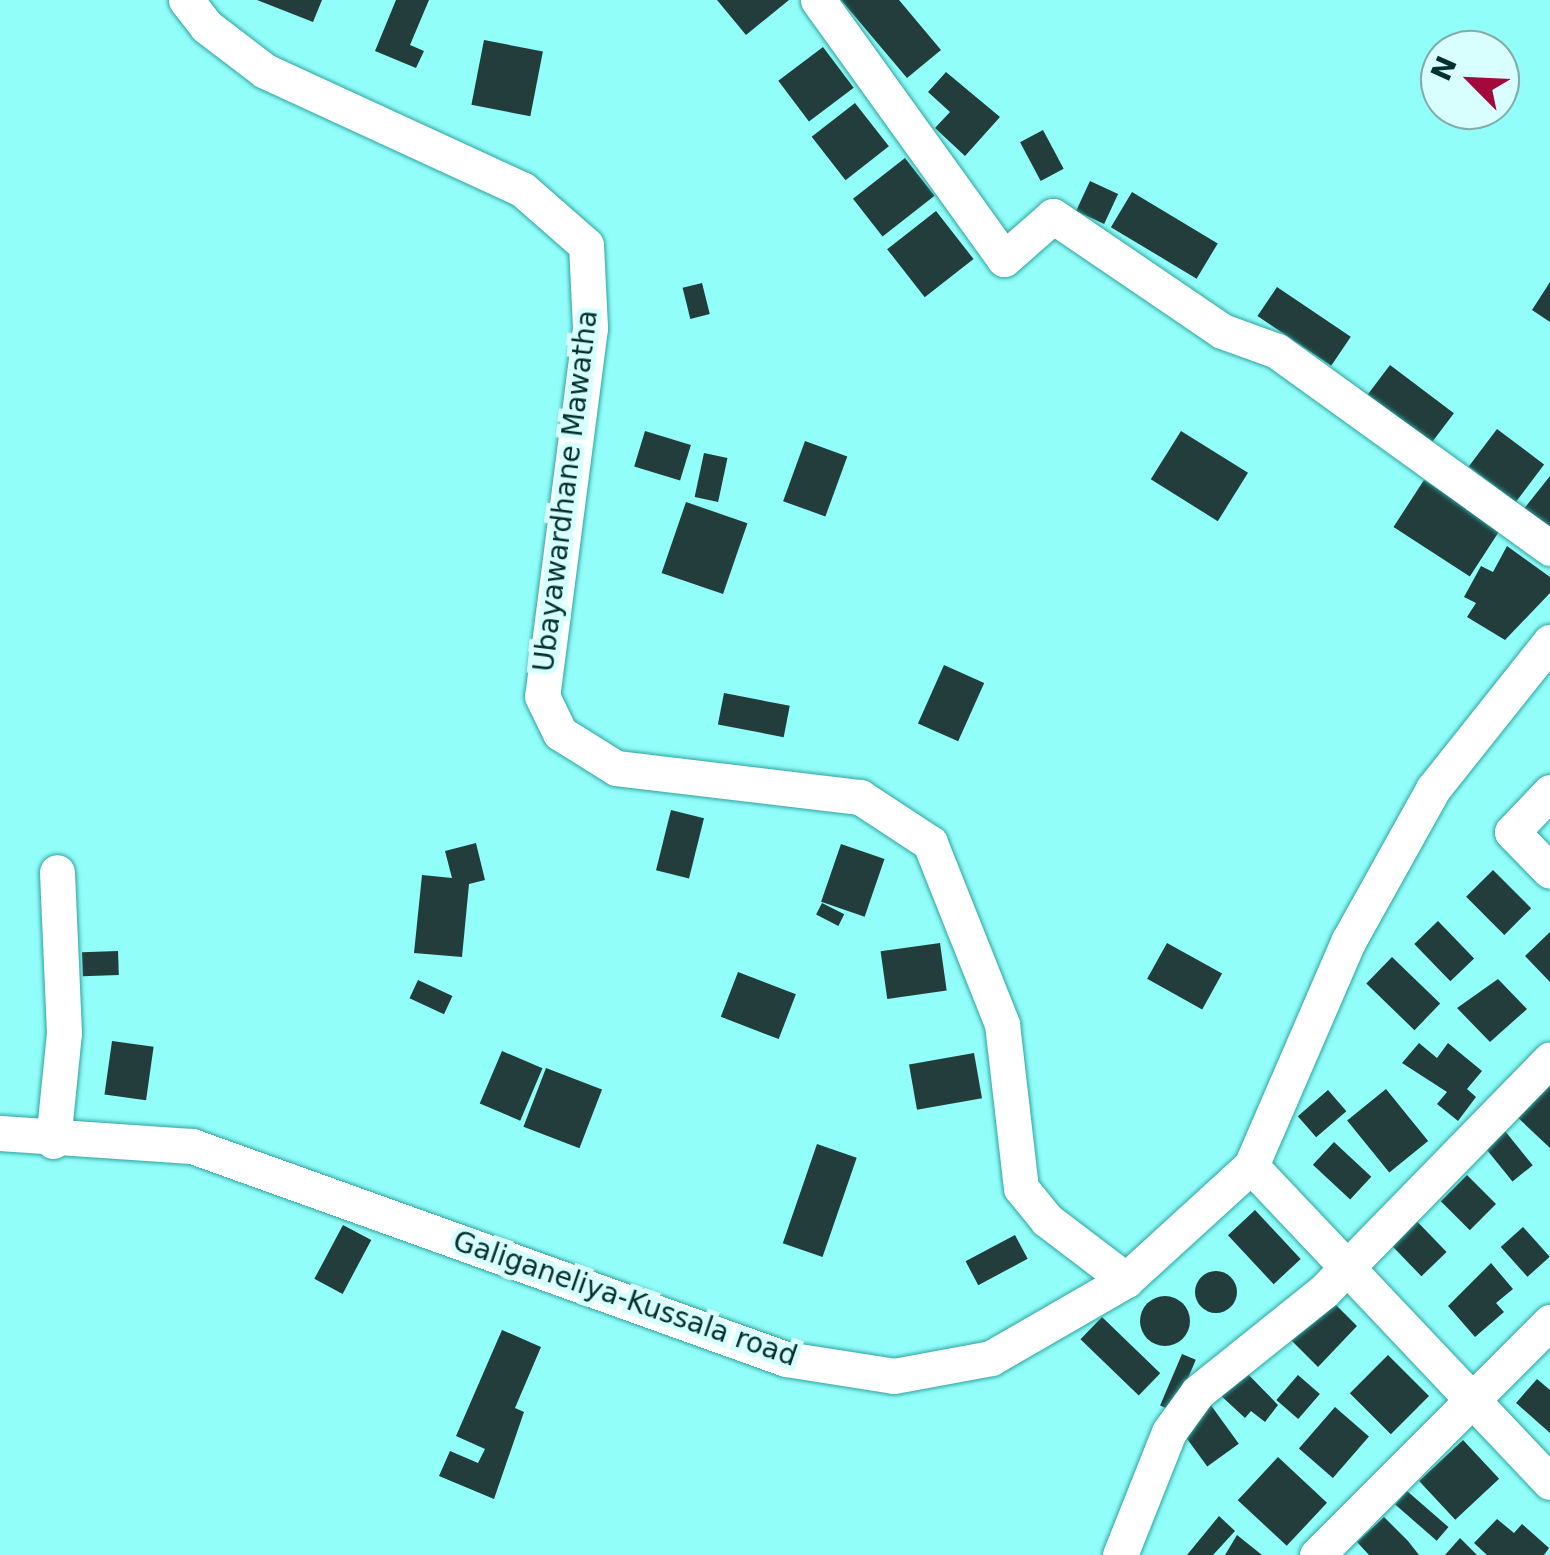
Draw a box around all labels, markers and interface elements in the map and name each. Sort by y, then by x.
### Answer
north arrow [1420,30,1520,130]
text: N [1424,51,1464,86]
street label: Ubayawardhane Mawatha [527,308,605,674]
street label: Galiganeliya-Kussala road [449,1224,801,1374]

